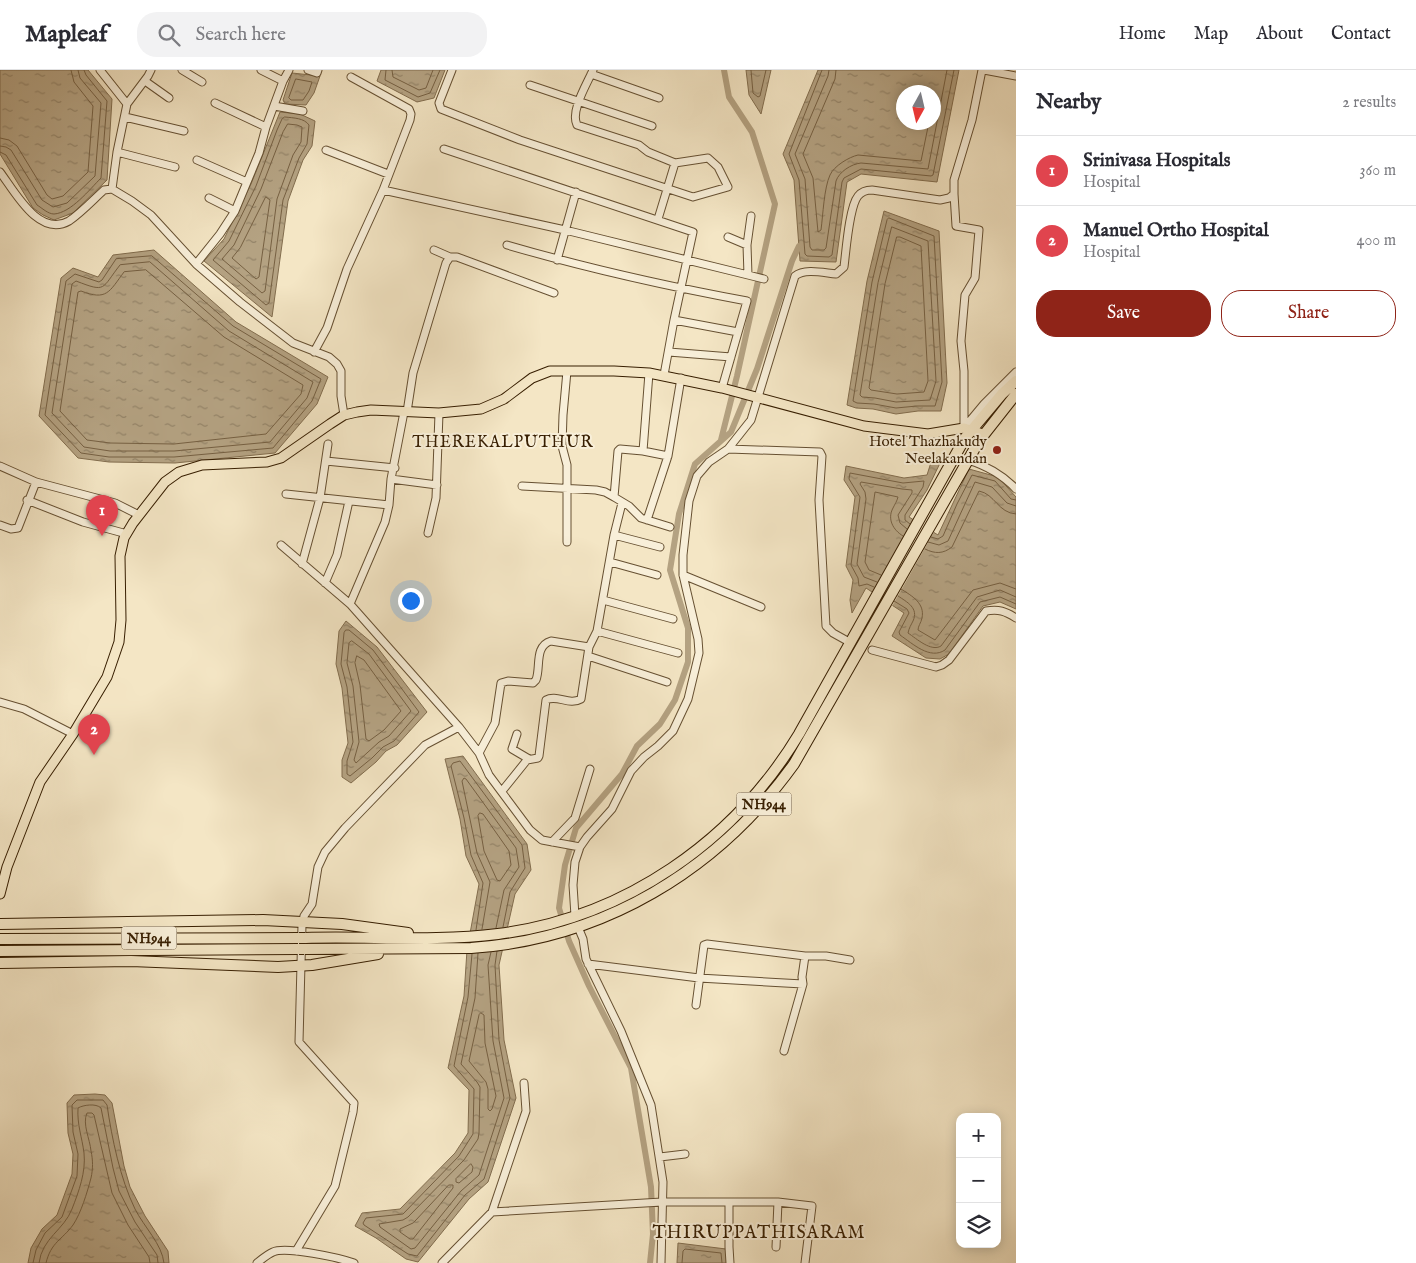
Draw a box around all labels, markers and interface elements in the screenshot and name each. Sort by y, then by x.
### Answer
search box [137,12,487,57]
text: Mapleaf [25,19,107,50]
icon: search [155,21,183,49]
text: Search here [195,23,286,47]
text: Home [1119,23,1166,46]
text: Map [1194,23,1228,46]
text: About [1256,23,1303,46]
text: Contact [1331,23,1391,46]
north arrow [896,85,941,130]
text: Nearby [1036,89,1101,116]
text: 2 results [1342,93,1396,113]
text: Srinivasa Hospitals [1083,149,1230,173]
text: 1 [1049,161,1055,181]
text: 360 m [1360,161,1396,181]
text: Hospital [1083,173,1140,193]
text: Manuel Ortho Hospital [1083,219,1269,243]
text: 2 [1048,231,1056,251]
text: 400 m [1357,231,1396,251]
text: Hospital [1083,243,1140,263]
button: Save [1036,290,1211,337]
button: Share [1221,290,1396,337]
place label: Hotel Thazhakudy Neelakandan [869,432,988,468]
district label: THEREKALPUTHUR [412,433,594,453]
marker: Hotel Thazhakudy Neelakandan [991,444,1003,456]
pin: 1 [86,495,118,536]
your location [398,588,424,614]
pin: 2 [78,714,110,755]
road number: NH944 [736,792,792,816]
road number: NH944 [122,926,176,950]
map controls [956,1113,1001,1248]
button: + [956,1113,1001,1158]
button: − [956,1158,1001,1203]
button: layers [956,1203,1001,1248]
district label: THIRUPPATHISARAM [653,1222,865,1245]

